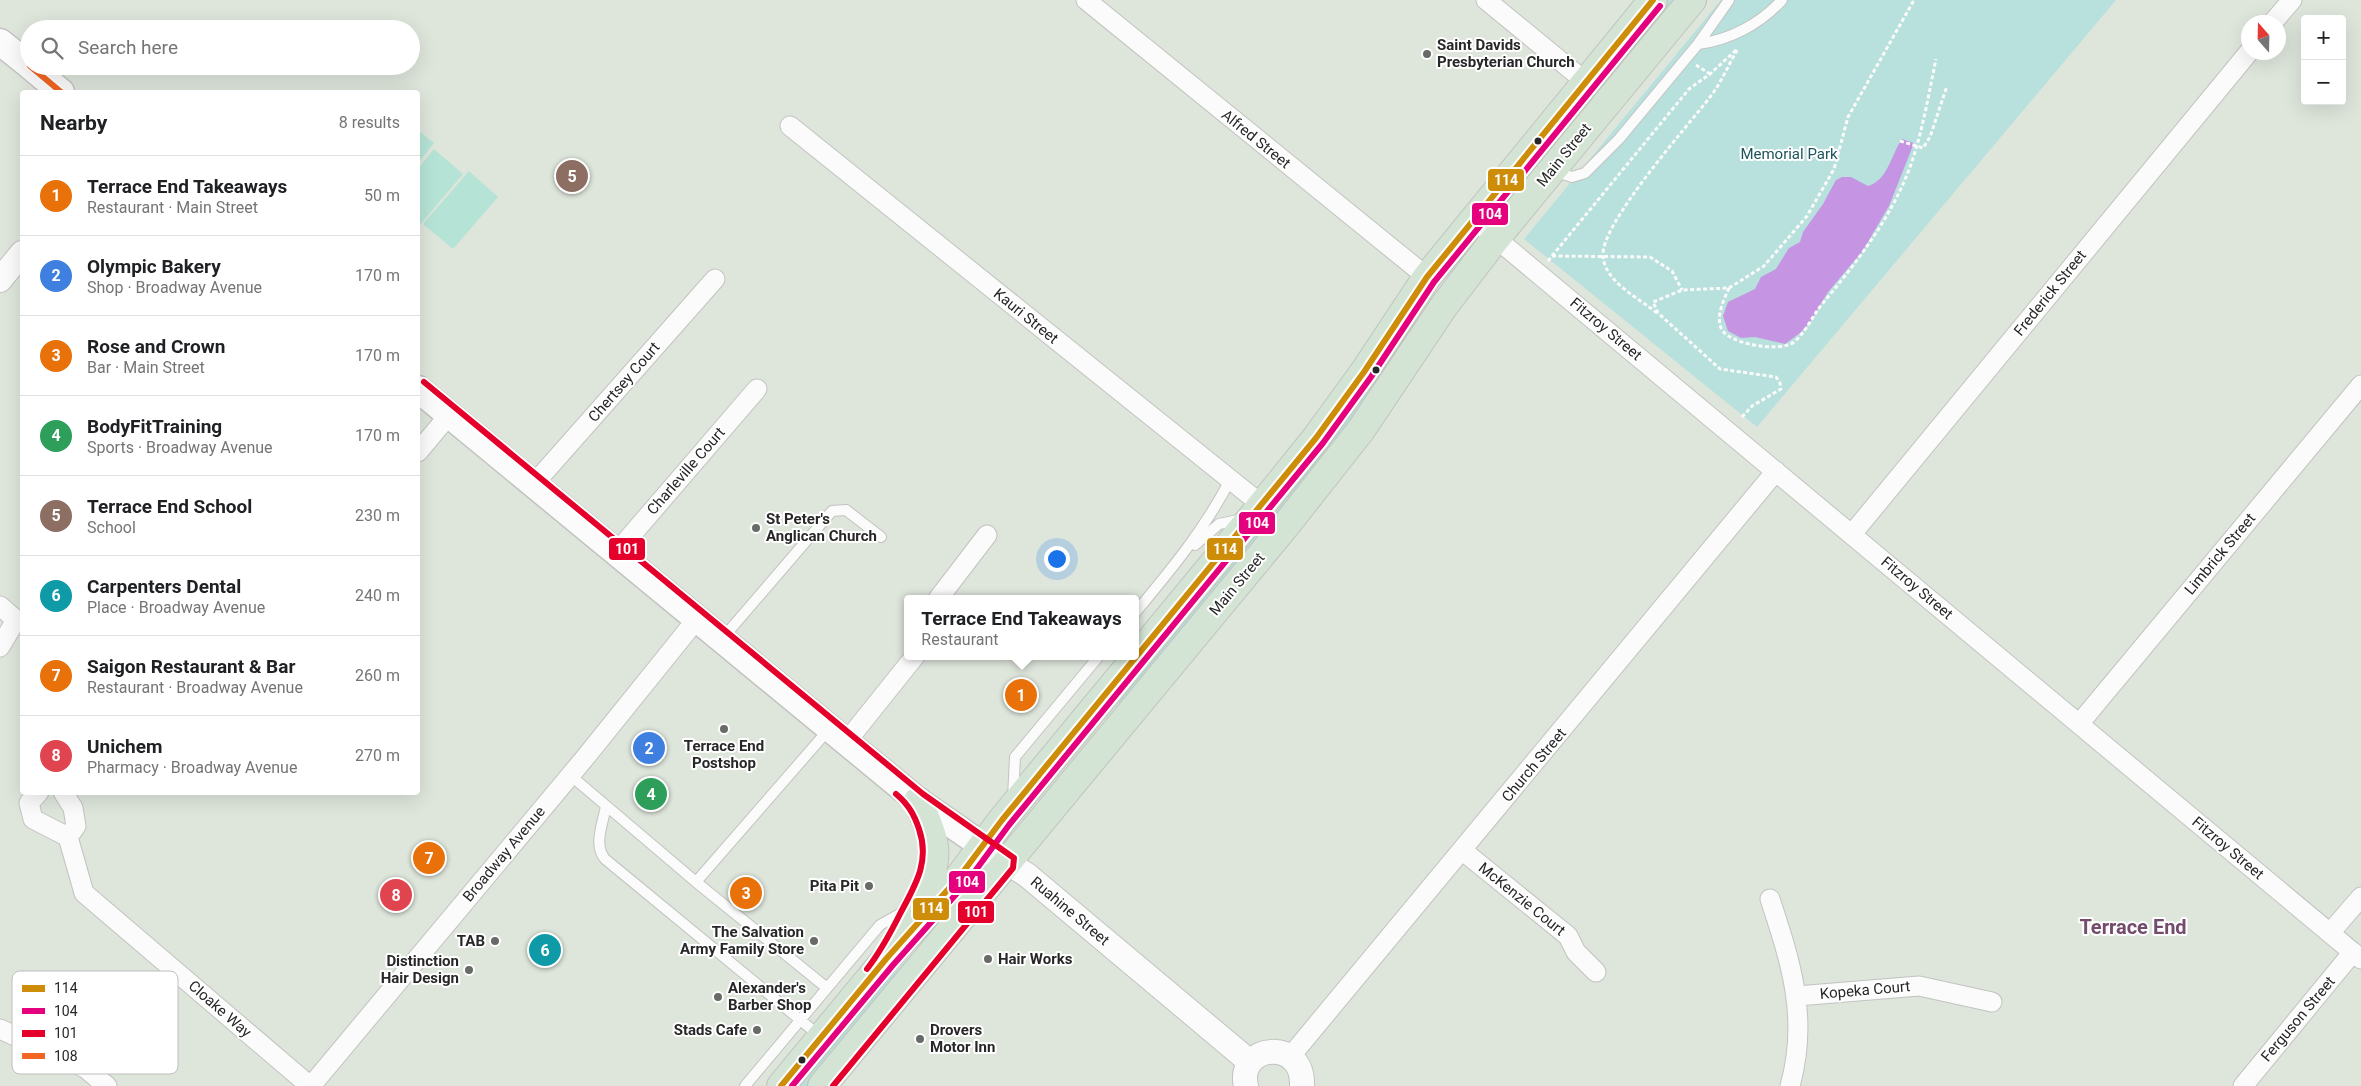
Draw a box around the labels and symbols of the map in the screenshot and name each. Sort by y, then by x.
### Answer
north arrow [2241,15,2286,60]
place label: Saint Davids Presbyterian Church [1437,36,1575,71]
marker: Saint Davids Presbyterian Church [1421,48,1433,60]
street label: Alfred Street [1218,106,1294,172]
street label: Main Street [1533,120,1595,190]
unlabelled marker [1533,136,1543,146]
park label: Memorial Park [1740,145,1838,163]
pin: 5 [556,157,588,195]
line badge: 114 [1487,168,1525,192]
text: 114 [1494,172,1518,188]
line badge: 104 [1471,202,1509,226]
text: 104 [1478,206,1502,222]
street label: Frederick Street [2010,247,2090,339]
street label: Kauri Street [990,285,1062,348]
street label: Fitzroy Street [1566,294,1646,364]
street label: Chertsey Court [585,338,664,426]
unlabelled marker [1371,365,1381,375]
street label: Charleville Court [643,424,729,518]
place label: St Peter's Anglican Church [766,510,877,545]
street label: Limbrick Street [2181,510,2259,598]
line badge: 104 [1238,511,1276,535]
text: 104 [1245,515,1269,531]
marker: St Peter's Anglican Church [750,522,762,534]
line badge: 101 [608,537,646,561]
line badge: 114 [1206,537,1244,561]
text: 101 [615,541,639,557]
text: 114 [1213,541,1237,557]
your location [1044,546,1070,572]
street label: Main Street [1206,549,1269,619]
street label: Fitzroy Street [1877,553,1957,623]
pin: 1 [1005,676,1037,714]
marker: Terrace End Postshop [718,723,730,735]
street label: Church Street [1498,724,1570,806]
pin: 2 [633,729,665,767]
place label: Terrace End Postshop [684,737,764,772]
pin: 4 [635,775,667,813]
street label: Broadway Avenue [459,803,549,905]
street label: Fitzroy Street [2188,813,2268,883]
pin: 7 [413,839,445,877]
street label: McKenzie Court [1475,859,1569,939]
line badge: 104 [948,870,986,894]
street label: Ruahine Street [1027,873,1113,949]
pin: 3 [730,874,762,912]
text: 104 [955,874,979,890]
pin: 8 [380,876,412,914]
place label: Pita Pit [810,877,859,895]
marker: Pita Pit [863,880,875,892]
line badge: 114 [912,897,950,921]
text: 114 [919,900,943,916]
line badge: 101 [957,900,995,924]
text: 101 [964,904,988,920]
district label: Terrace End [2079,915,2187,939]
place label: The Salvation Army Family Store [680,923,804,958]
pin: 6 [529,931,561,969]
place label: TAB [457,932,485,950]
marker: TAB [489,935,501,947]
marker: The Salvation Army Family Store [808,935,820,947]
place label: Hair Works [998,950,1073,968]
place label: Distinction Hair Design [381,952,459,987]
marker: Hair Works [982,953,994,965]
marker: Distinction Hair Design [463,964,475,976]
legend [12,971,178,1074]
street label: Ferguson Street [2257,973,2339,1065]
street label: Cloake Way [185,977,255,1041]
street label: Kopeka Court [1819,977,1911,1003]
place label: Alexander's Barber Shop [728,979,811,1014]
text: 114 [54,980,78,996]
marker: Alexander's Barber Shop [712,991,724,1003]
text: 104 [54,1003,78,1019]
place label: Stads Cafe [674,1021,747,1039]
place label: Drovers Motor Inn [930,1021,995,1056]
marker: Stads Cafe [751,1024,763,1036]
text: 101 [54,1025,78,1041]
marker: Drovers Motor Inn [914,1033,926,1045]
text: 108 [54,1048,78,1064]
unlabelled marker [797,1055,807,1065]

